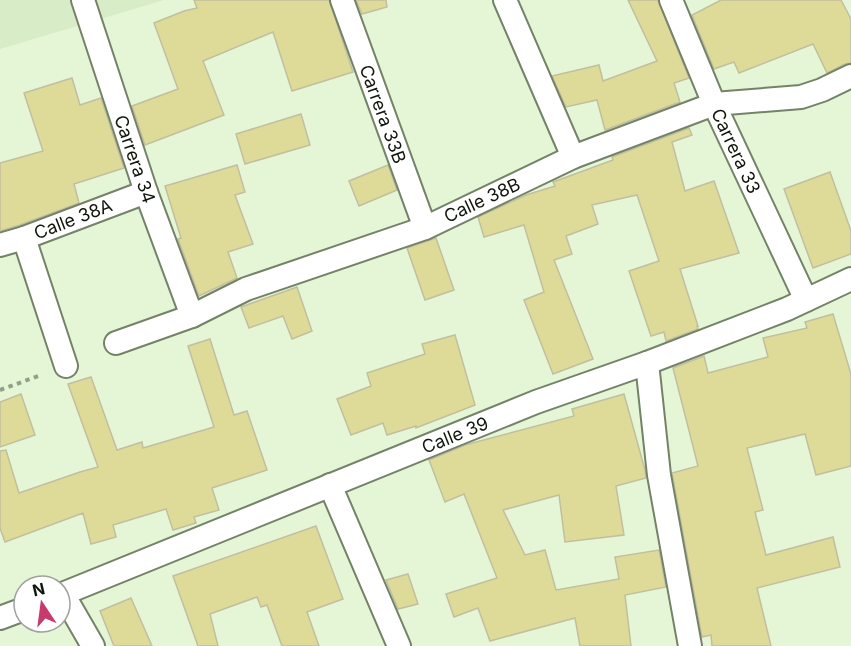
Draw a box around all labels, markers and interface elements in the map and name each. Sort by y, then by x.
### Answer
street label: Carrera 33B [355,62,411,166]
street label: Carrera 33 [707,105,765,197]
street label: Carrera 34 [110,112,160,206]
street label: Calle 38B [441,173,523,227]
street label: Calle 38A [31,194,115,244]
street label: Calle 39 [419,412,491,458]
north arrow [12,574,72,634]
text: N [30,578,47,601]

